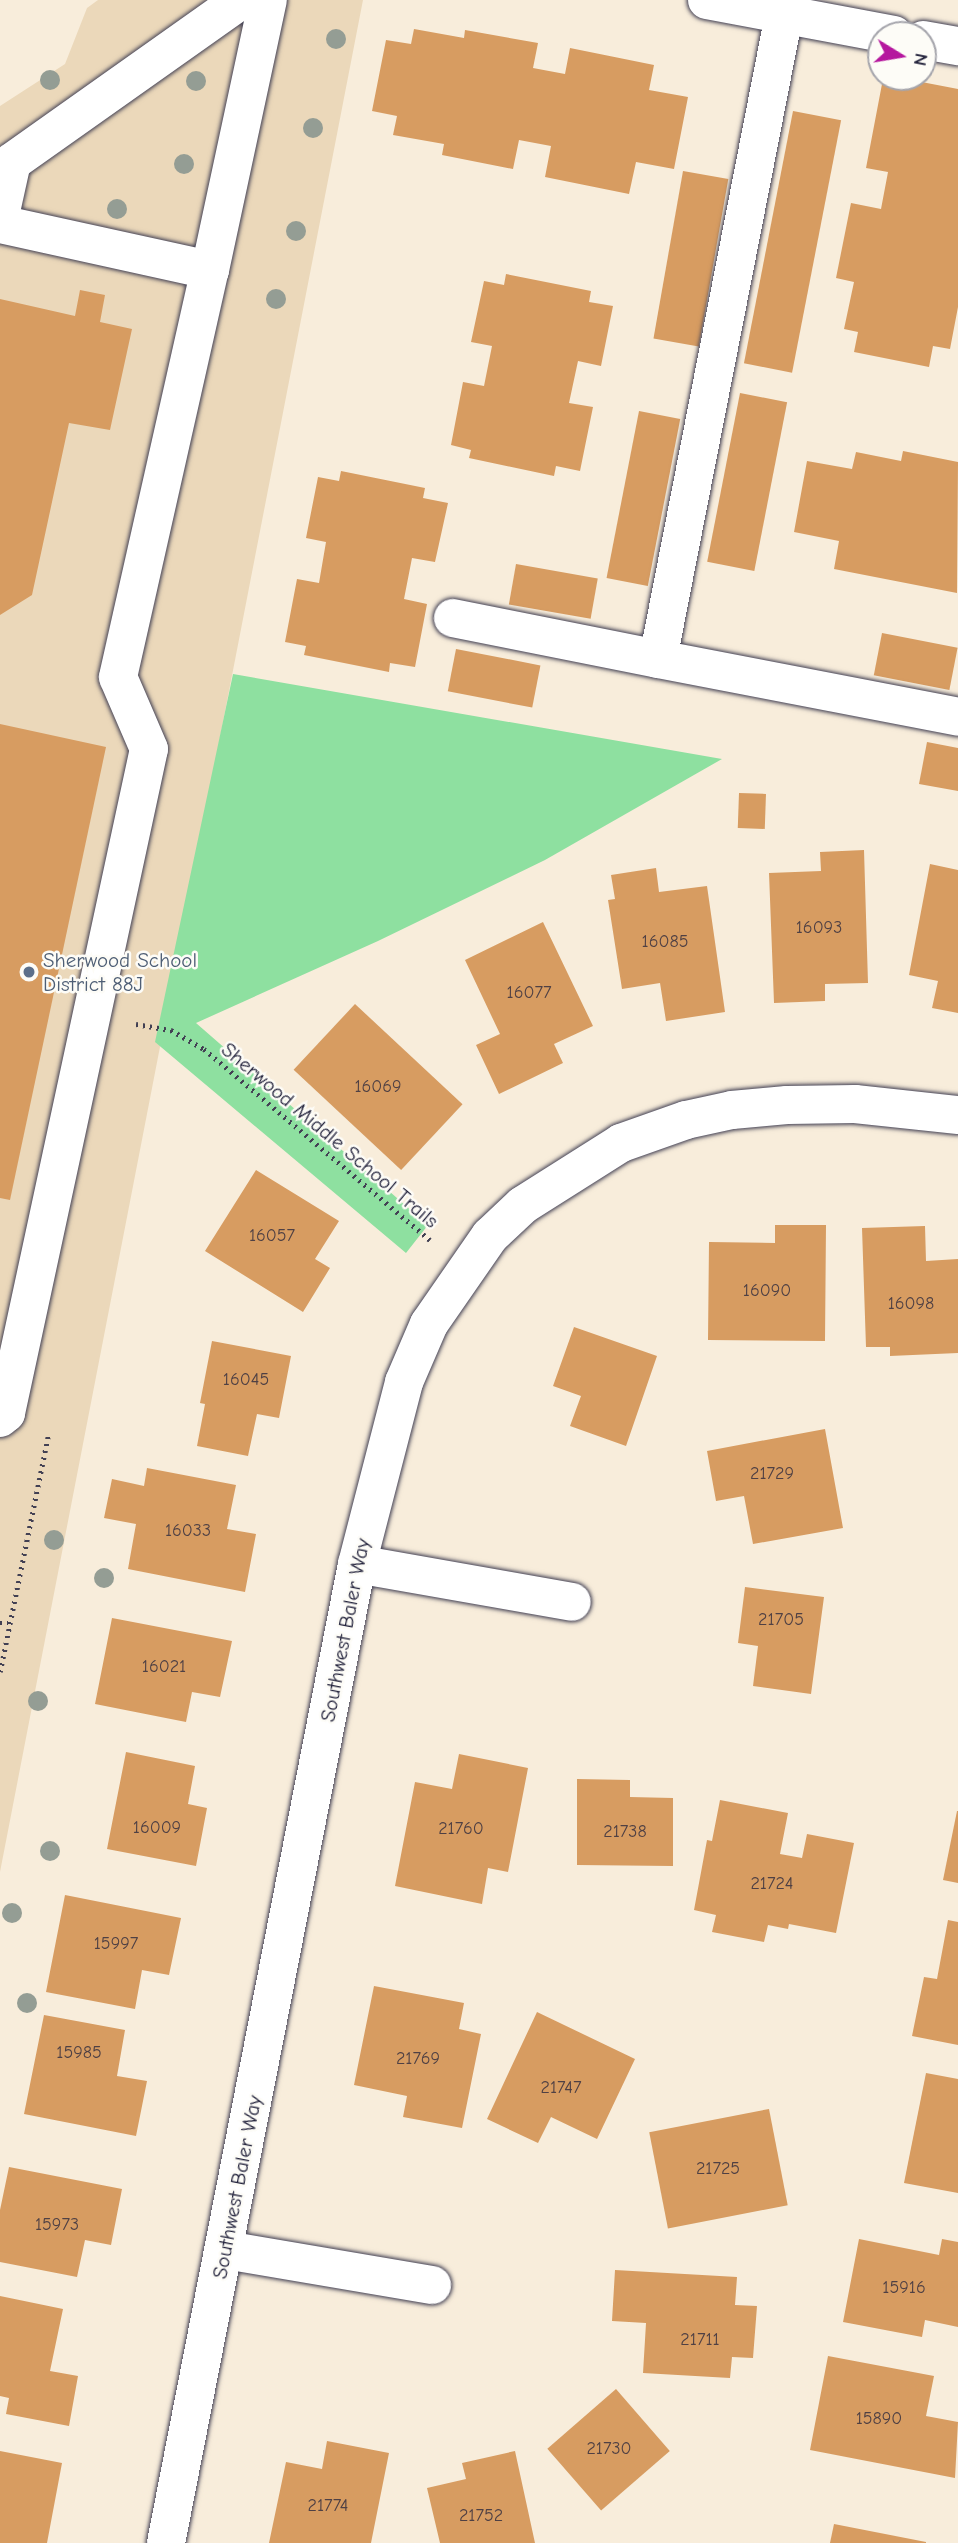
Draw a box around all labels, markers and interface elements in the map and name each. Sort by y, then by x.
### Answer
north arrow [867,21,937,91]
text: N [909,51,933,68]
house number: 16093 [796,917,842,939]
house number: 16085 [642,931,688,953]
place label: Sherwood School District 88J [43,947,197,997]
marker: Sherwood School District 88J [21,964,37,980]
house number: 16077 [507,982,551,1004]
street label: Sherwood Middle School Trails [216,1037,444,1233]
house number: 16069 [354,1076,402,1098]
house number: 16057 [249,1225,295,1247]
house number: 16090 [743,1280,791,1302]
house number: 16098 [888,1293,934,1315]
house number: 16045 [223,1369,269,1391]
house number: 21729 [750,1463,794,1485]
house number: 16033 [165,1520,211,1542]
street label: Southwest Baler Way [315,1536,375,1724]
house number: 21705 [758,1609,804,1631]
house number: 16021 [142,1656,186,1678]
house number: 16009 [133,1817,181,1839]
house number: 21760 [438,1818,484,1840]
house number: 21738 [603,1821,647,1843]
house number: 21724 [750,1873,794,1895]
house number: 15997 [94,1933,138,1955]
house number: 15985 [56,2042,102,2064]
house number: 21769 [396,2048,440,2070]
house number: 21747 [541,2077,581,2099]
street label: Southwest Baler Way [207,2093,267,2281]
house number: 21725 [696,2158,740,2180]
house number: 15973 [35,2214,79,2236]
house number: 15916 [882,2277,926,2299]
house number: 21711 [680,2329,720,2351]
house number: 15890 [856,2408,902,2430]
house number: 21730 [586,2438,632,2460]
house number: 21774 [308,2495,348,2517]
house number: 21752 [459,2505,503,2527]

